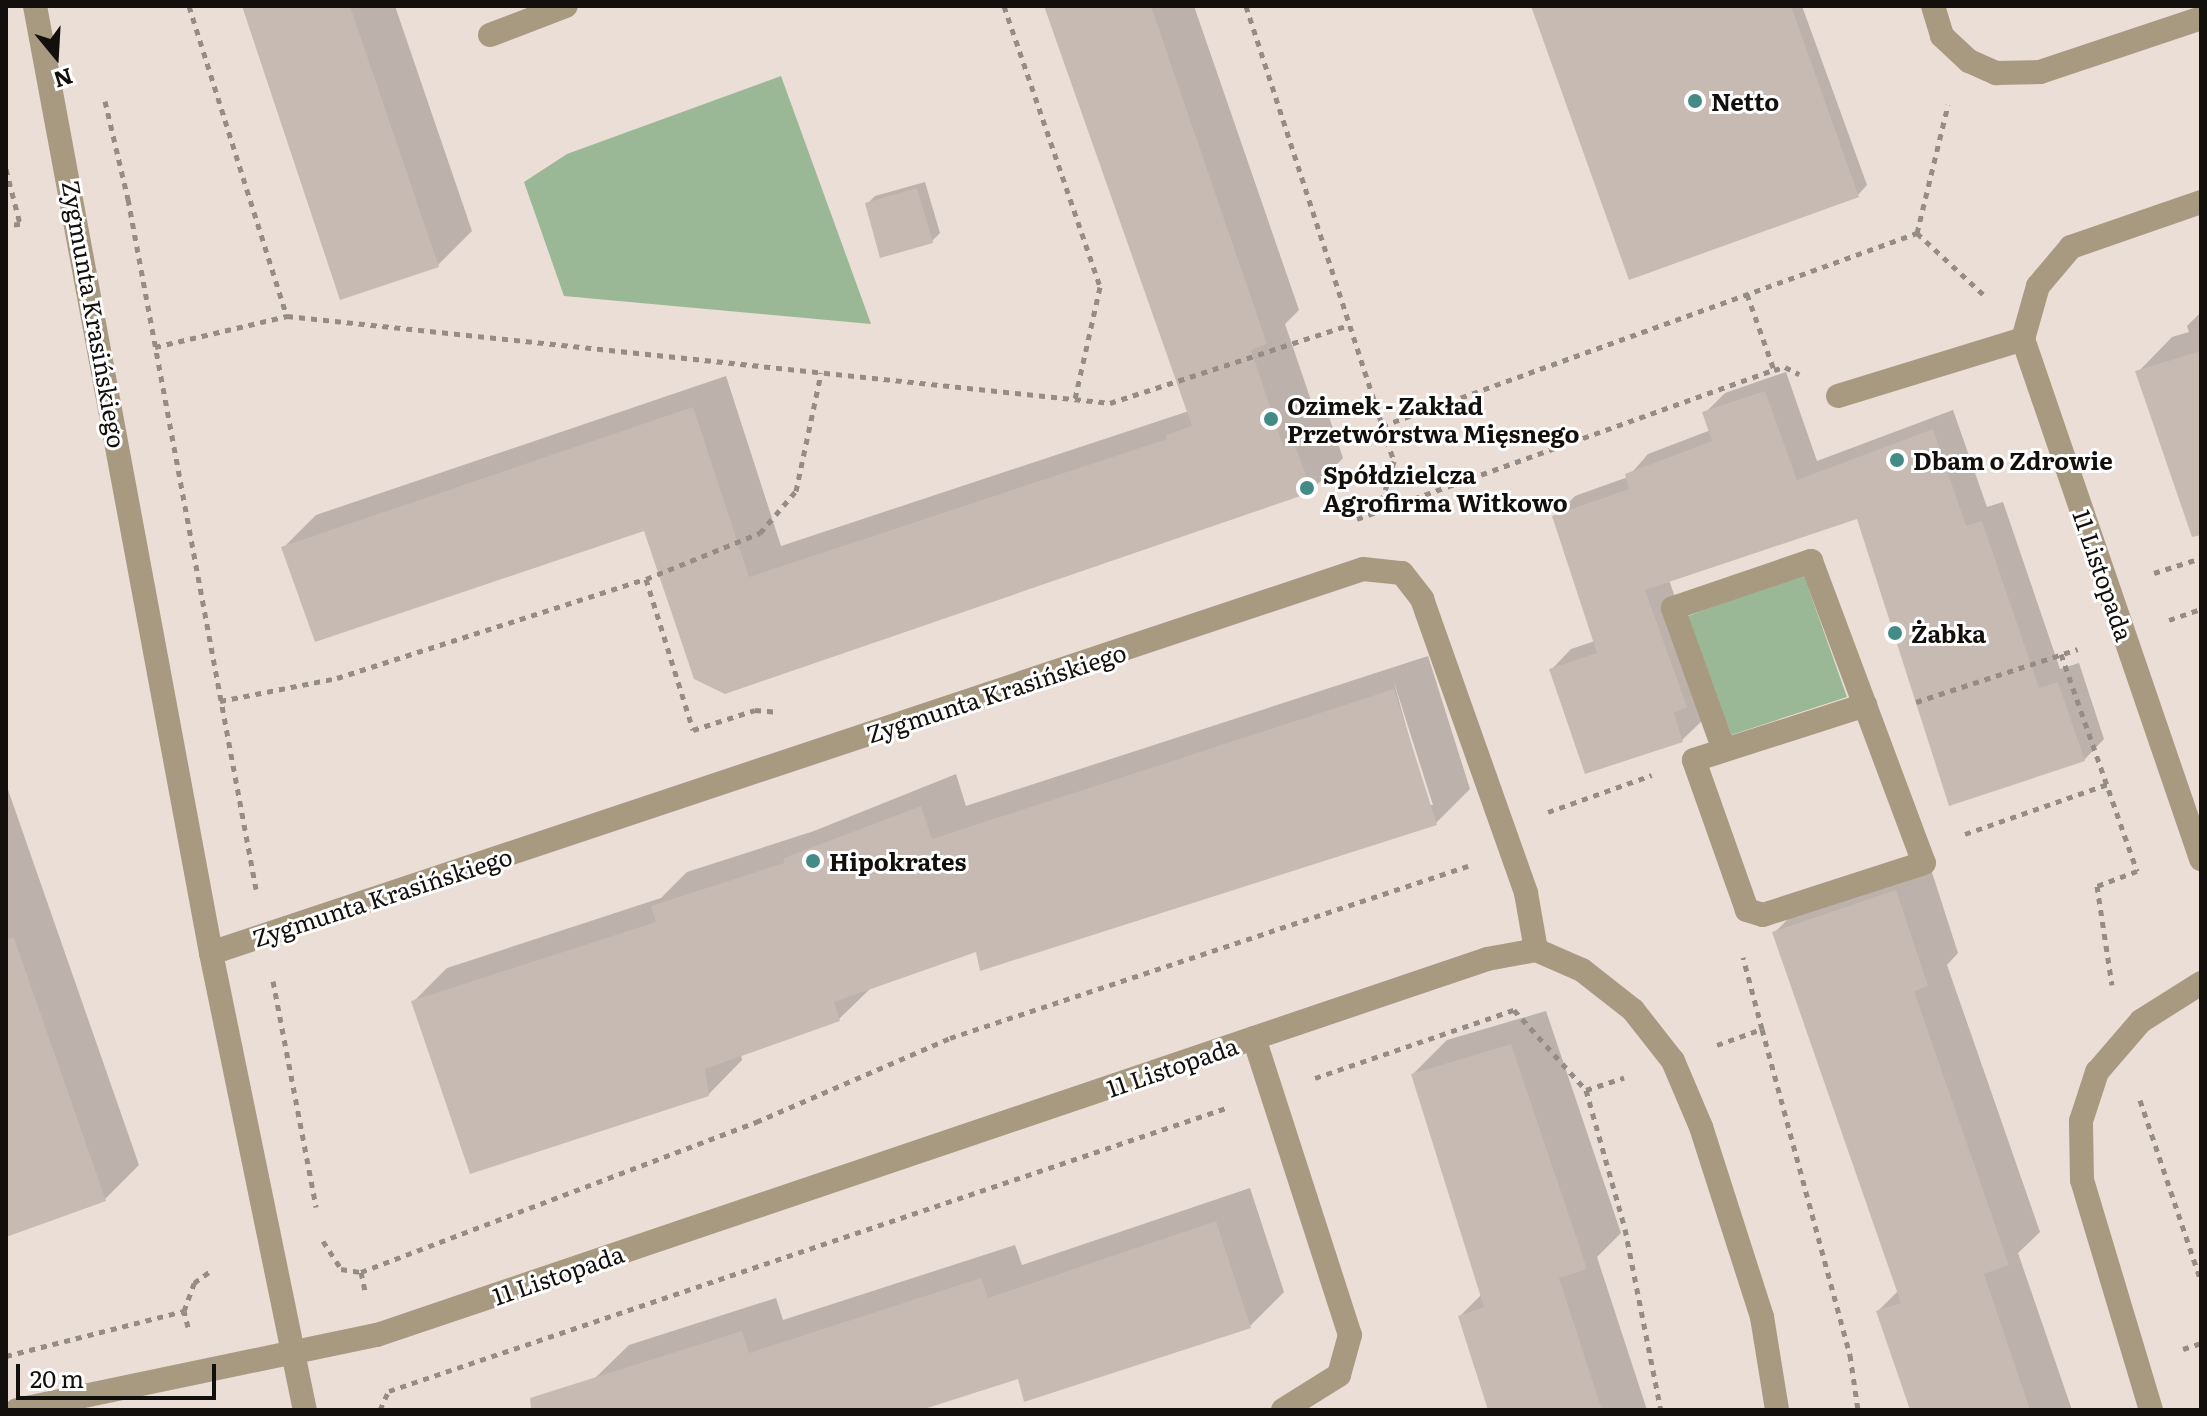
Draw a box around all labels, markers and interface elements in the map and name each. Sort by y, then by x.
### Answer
north arrow [16,16,96,96]
text: N [50,61,77,98]
place label: Netto [1711,87,1779,115]
marker: Netto [1686,92,1704,110]
street label: Zygmunta Krasińskiego [57,178,133,450]
place label: Ozimek - Zakład Przetwórstwa Mięsnego [1287,391,1579,447]
marker: Ozimek - Zakład Przetwórstwa Mięsnego [1262,410,1280,428]
place label: Dbam o Zdrowie [1913,446,2113,474]
marker: Dbam o Zdrowie [1888,451,1906,469]
place label: Spółdzielcza Agrofirma Witkowo [1323,460,1568,516]
marker: Spółdzielcza Agrofirma Witkowo [1298,479,1316,497]
street label: 11 Listopada [2068,506,2140,644]
place label: Żabka [1911,619,1986,647]
marker: Żabka [1886,624,1904,642]
street label: Zygmunta Krasińskiego [863,636,1129,748]
street label: Zygmunta Krasińskiego [249,840,515,952]
place label: Hipokrates [829,847,966,875]
marker: Hipokrates [804,852,822,870]
street label: 11 Listopada [1103,1030,1241,1102]
street label: 11 Listopada [489,1238,627,1310]
scale bar [20,1348,220,1398]
text: 20 m [30,1360,84,1395]

